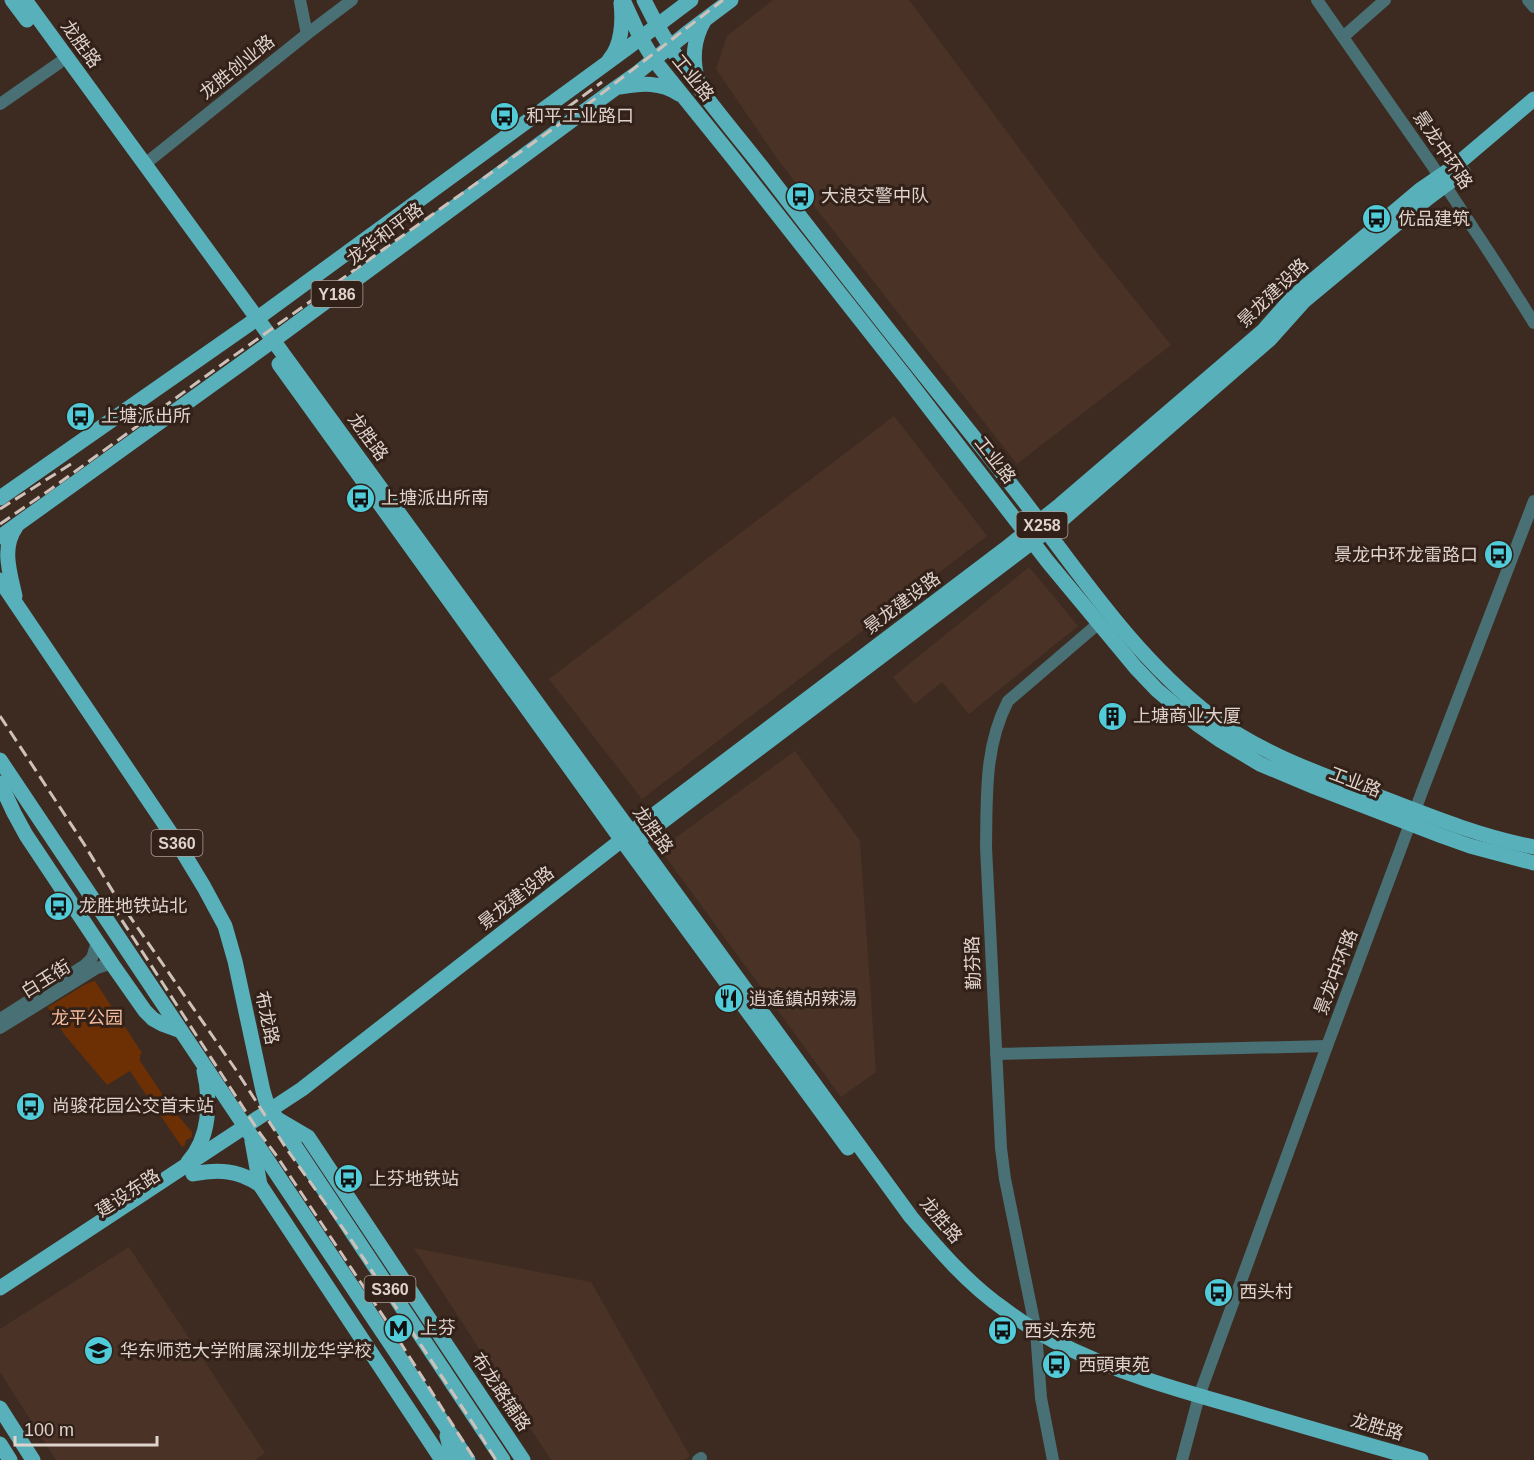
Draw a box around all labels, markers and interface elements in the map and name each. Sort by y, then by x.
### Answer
street label: 龙胜路 [57,16,105,72]
street label: 龙胜创业路 [196,31,278,103]
street label: 工业路 [668,51,718,105]
bus stop icon: 和平工业路口 [489,100,521,132]
place label: 和平工业路口 [526,106,634,126]
street label: 景龙中环路 [1410,107,1476,193]
bus stop icon: 大浪交警中队 [784,180,816,212]
place label: 大浪交警中队 [821,186,929,206]
street label: 龙华和平路 [343,199,427,269]
bus stop icon: 优品建筑 [1361,203,1393,235]
place label: 优品建筑 [1398,209,1470,229]
street label: 景龙建设路 [1234,255,1312,331]
road number: Y186 [312,281,362,307]
bus stop icon: 上塘派出所 [64,400,96,432]
place label: 上塘派出所 [101,406,191,426]
street label: 龙胜路 [344,409,392,465]
street label: 工业路 [970,433,1020,487]
bus stop icon: 上塘派出所南 [344,482,376,514]
place label: 上塘派出所南 [381,488,489,508]
road number: X258 [1016,512,1068,538]
bus stop icon: 景龙中环龙雷路口 [1483,539,1515,571]
place label: 景龙中环龙雷路口 [1334,545,1478,565]
street label: 景龙建设路 [860,568,944,638]
building icon: 上塘商业大厦 [1096,700,1128,732]
place label: 上塘商业大厦 [1133,706,1241,726]
street label: 工业路 [1326,763,1384,801]
street label: 龙胜路 [629,802,677,858]
road number: S360 [152,830,202,856]
street label: 景龙建设路 [474,862,558,934]
bus stop icon: 龙胜地铁站北 [42,890,74,922]
place label: 龙胜地铁站北 [79,896,187,916]
street label: 景龙中环路 [1311,926,1361,1018]
street label: 勤芬路 [962,936,984,990]
street label: 白玉街 [18,956,74,1002]
restaurant icon: 逍遙鎮胡辣湯 [712,983,744,1015]
place label: 逍遙鎮胡辣湯 [749,989,857,1009]
street label: 布龙路 [252,990,282,1046]
park label: 龙平公园 [51,1008,123,1028]
bus stop icon: 尚骏花园公交首末站 [15,1090,47,1122]
place label: 尚骏花园公交首末站 [52,1096,214,1116]
bus stop icon: 上芬地铁站 [332,1163,364,1195]
street label: 建设东路 [92,1165,164,1221]
place label: 上芬地铁站 [369,1169,459,1189]
street label: 龙胜路 [916,1193,966,1247]
road number: S360 [364,1276,416,1302]
bus stop icon: 西头村 [1202,1276,1234,1308]
place label: 西头村 [1239,1282,1293,1302]
metro station icon: 上芬 [383,1312,415,1344]
bus stop icon: 西头东苑 [987,1315,1019,1347]
place label: 上芬 [420,1318,456,1338]
place label: 西头东苑 [1024,1321,1096,1341]
school or university icon: 华东师范大学附属深圳龙华学校 [83,1335,115,1367]
place label: 华东师范大学附属深圳龙华学校 [120,1341,372,1361]
street label: 布龙路辅路 [468,1349,534,1435]
bus stop icon: 西頭東苑 [1041,1349,1073,1381]
place label: 西頭東苑 [1078,1355,1150,1375]
scale bar [15,1409,158,1447]
street label: 龙胜路 [1348,1410,1406,1444]
text: 100 m [24,1420,74,1440]

